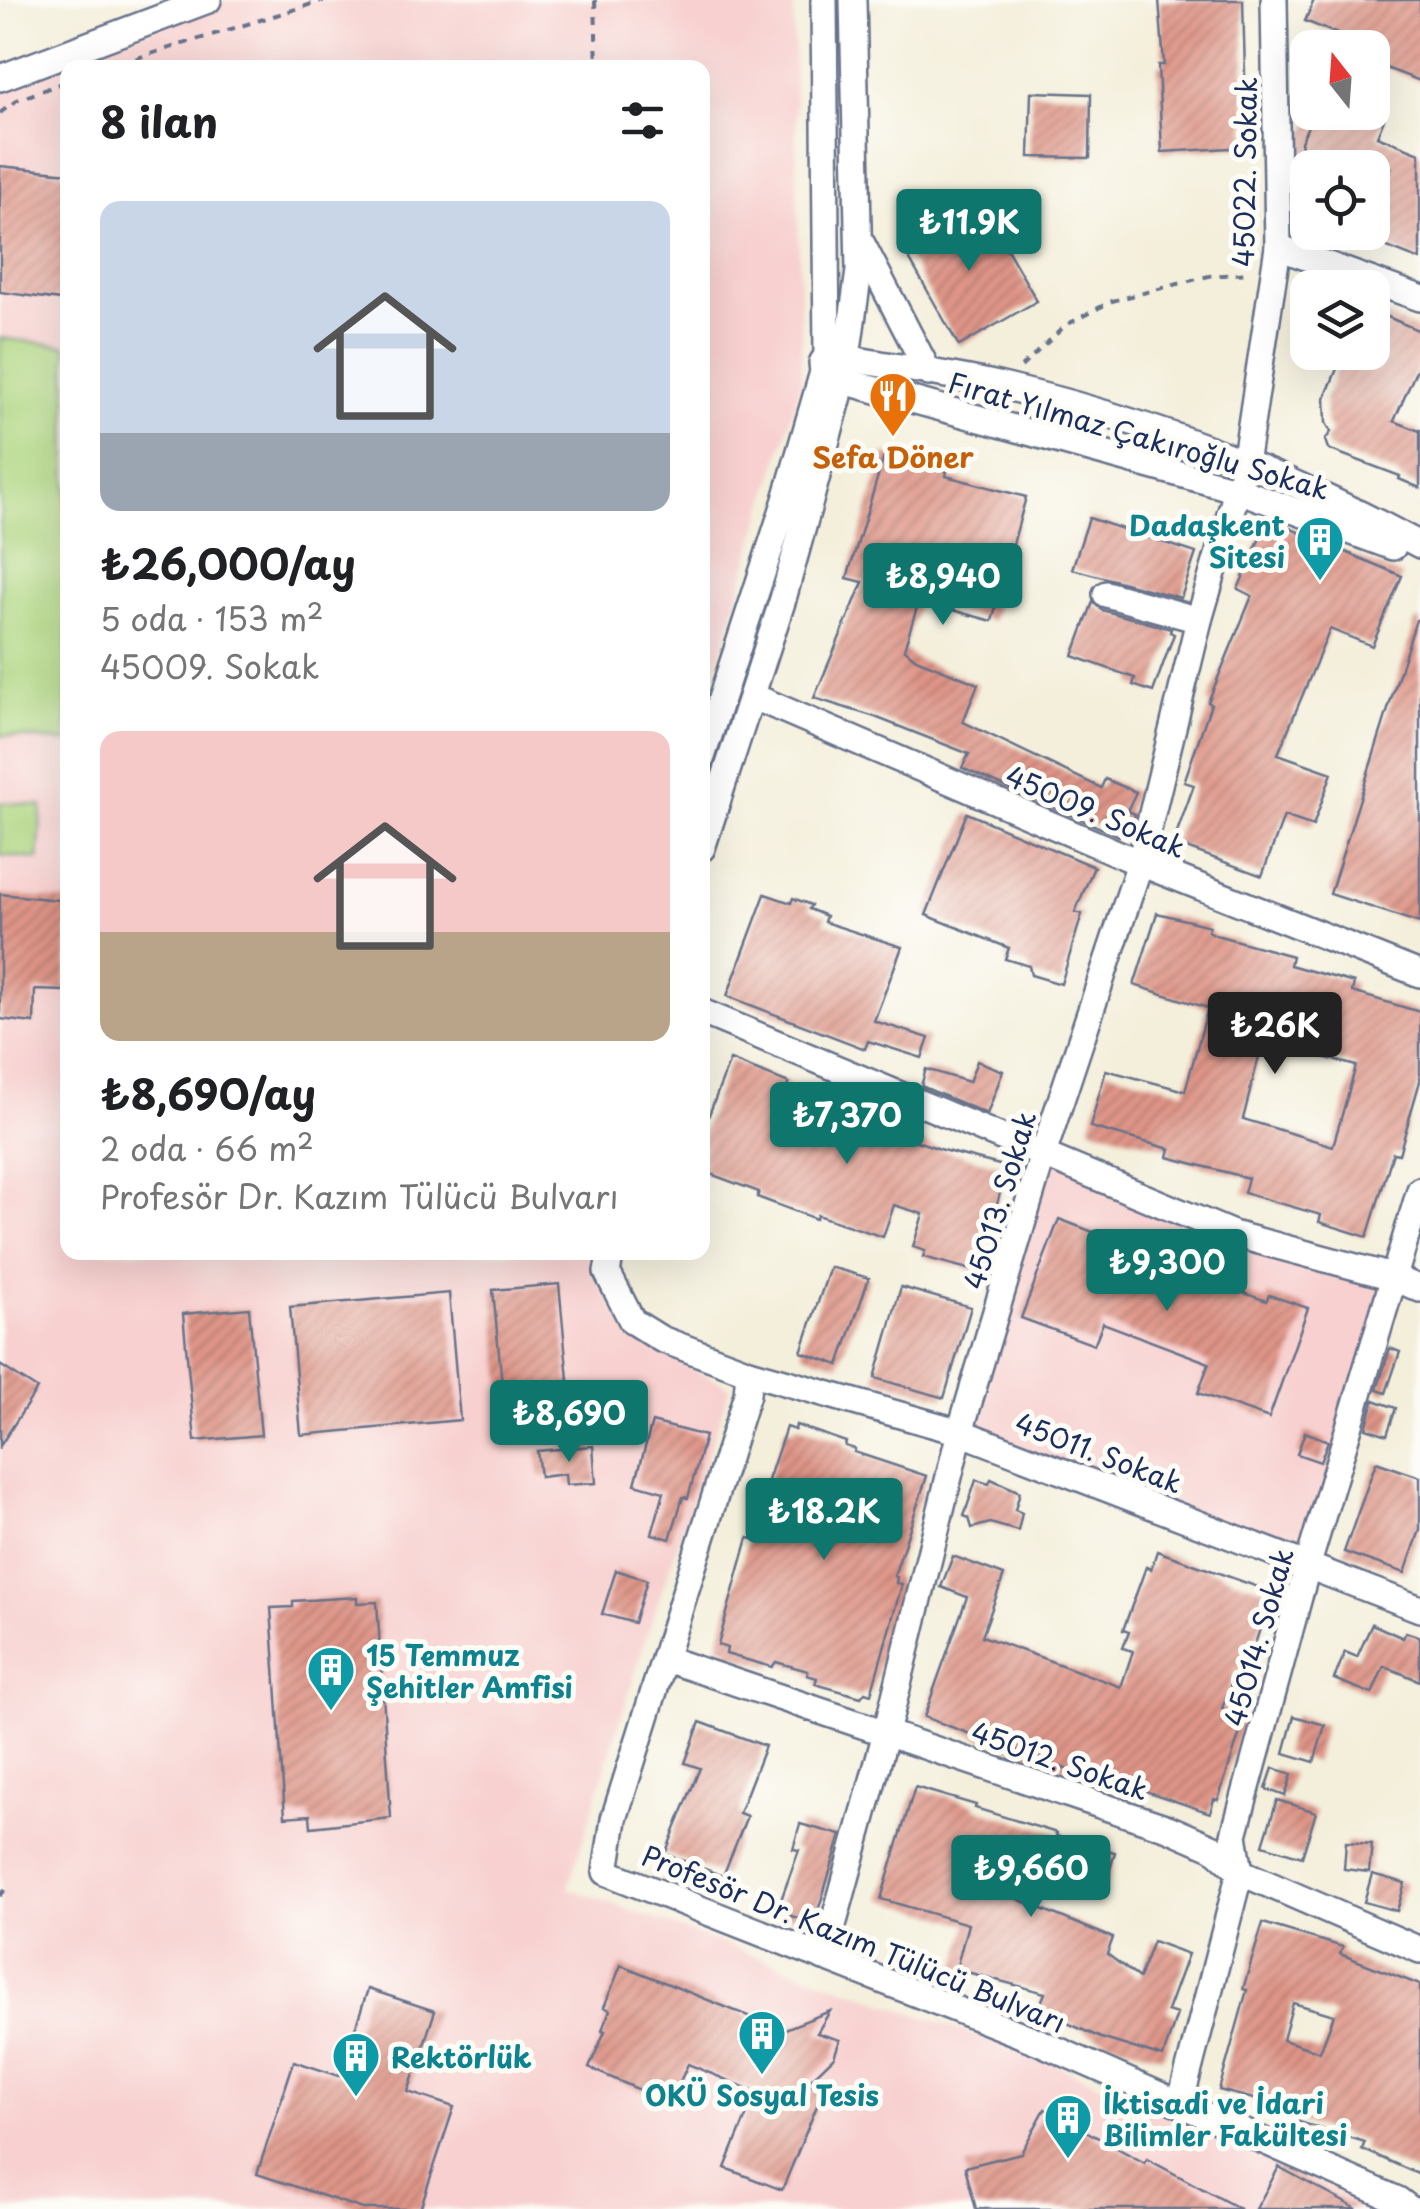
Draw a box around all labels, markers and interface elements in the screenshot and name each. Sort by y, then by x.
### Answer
north arrow [1290,30,1390,130]
map controls [1290,30,1390,370]
street label: 45022. Sokak [1221,77,1267,267]
text: 8 ilan [100,89,218,152]
icon: filters [615,93,670,148]
button: locate [1290,150,1390,250]
pin: ₺11.9K [888,189,1050,274]
text: ₺11.9K [918,197,1020,245]
icon: home [295,266,475,446]
button: layers [1290,270,1390,370]
street label: Fırat Yılmaz Çakıroğlu Sokak [943,360,1335,510]
restaurant icon: Sefa Döner [867,370,919,438]
place label: Sefa Döner [812,435,974,478]
place label: Dadaşkent Sitesi [1129,503,1285,578]
building icon: Dadaşkent Sitesi [1294,514,1346,582]
text: ₺26,000/ay [100,531,356,594]
pin: ₺8,940 [862,543,1024,628]
text: ₺8,940 [885,551,1001,599]
text: 5 oda · 153 m² [100,594,324,642]
text: 45009. Sokak [100,642,320,690]
street label: 45009. Sokak [999,754,1193,868]
icon: home [295,796,475,976]
pin: ₺26K [1216,992,1334,1077]
text: ₺26K [1230,1000,1320,1048]
text: ₺8,690/ay [100,1061,316,1124]
pin: ₺7,370 [766,1082,928,1167]
text: ₺7,370 [792,1090,902,1138]
street label: 45013. Sokak [951,1106,1047,1294]
text: 2 oda · 66 m² [100,1124,314,1172]
text: Profesör Dr. Kazım Tülücü Bulvarı [100,1172,618,1220]
pin: ₺9,300 [1086,1229,1248,1314]
text: ₺9,300 [1108,1237,1226,1285]
pin: ₺8,690 [488,1380,650,1465]
text: ₺8,690 [512,1388,626,1436]
street label: 45011. Sokak [1009,1400,1189,1504]
pin: ₺18.2K [743,1478,905,1563]
text: ₺18.2K [768,1486,880,1534]
street label: 45014. Sokak [1212,1543,1304,1731]
place label: 15 Temmuz Şehitler Amfisi [366,1633,573,1708]
building icon: 15 Temmuz Şehitler Amfisi [305,1644,357,1712]
street label: 45012. Sokak [966,1710,1154,1810]
street label: Profesör Dr. Kazım Tülücü Bulvarı [636,1833,1072,2043]
pin: ₺9,660 [950,1835,1112,1920]
text: ₺9,660 [973,1843,1089,1891]
building icon: OKÜ Sosyal Tesis [736,2008,788,2076]
building icon: Rektörlük [330,2030,382,2098]
place label: Rektörlük [391,2035,532,2078]
place label: OKÜ Sosyal Tesis [645,2073,879,2116]
place label: İktisadi ve İdari Bilimler Fakültesi [1103,2081,1347,2156]
building icon: İktisadi ve İdari Bilimler Fakültesi [1042,2092,1094,2160]

